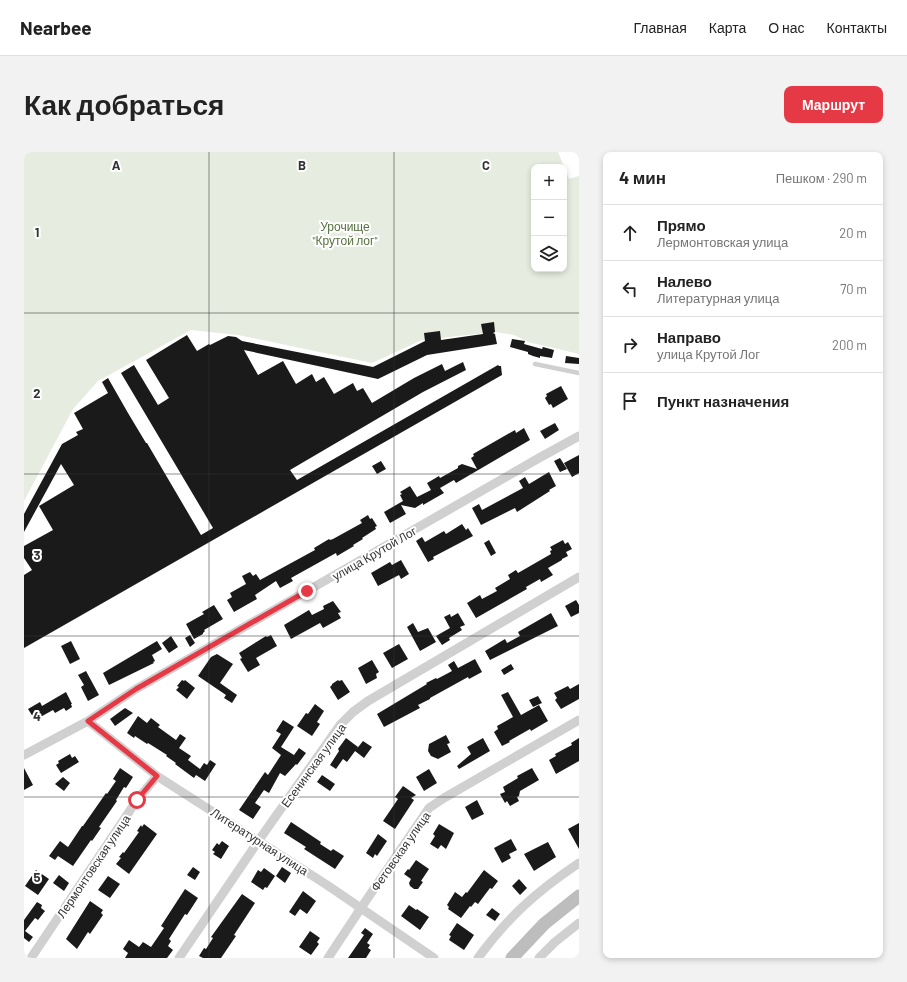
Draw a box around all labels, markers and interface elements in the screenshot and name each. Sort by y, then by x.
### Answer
text: Nearbee [20,16,92,39]
text: Главная [634,19,687,36]
text: Карта [709,19,746,36]
text: О нас [768,19,805,36]
text: Контакты [827,19,887,36]
button: Маршрут [784,86,883,123]
text: Как добраться [24,87,224,121]
text: A [112,157,121,173]
text: B [298,157,306,173]
text: C [482,157,490,173]
map controls [531,164,567,272]
button: + [531,164,567,200]
text: 4 мин [619,167,666,187]
text: Пешком · 290 m [776,170,867,186]
button: − [531,200,567,236]
text: Прямо [657,216,706,234]
park label: Урочище "Крутой лог" [312,219,378,248]
icon: ahead [619,222,641,244]
text: 1 [35,224,39,240]
text: 20 m [839,225,867,241]
text: Лермонтовская улица [657,234,788,250]
button: layers [531,236,567,272]
text: Налево [657,272,712,290]
icon: left [619,278,641,300]
text: 70 m [840,281,867,297]
text: Литературная улица [657,290,779,306]
text: Направо [657,328,721,346]
icon: right [619,334,641,356]
text: 200 m [832,337,867,353]
text: улица Крутой Лог [657,346,760,362]
text: 2 [33,385,41,401]
icon: arrive [619,390,641,412]
text: Пункт назначения [657,392,789,410]
street label: улица Крутой Лог [329,523,420,584]
text: 3 [33,547,41,563]
route end [298,582,316,600]
text: 4 [33,708,41,724]
street label: Есенинская улица [278,720,349,810]
route start [128,791,146,809]
street label: Литературная улица [208,804,311,879]
street label: Фетовская улица [367,808,434,894]
street label: Лермонтовская улица [53,812,134,921]
text: 5 [33,869,41,885]

